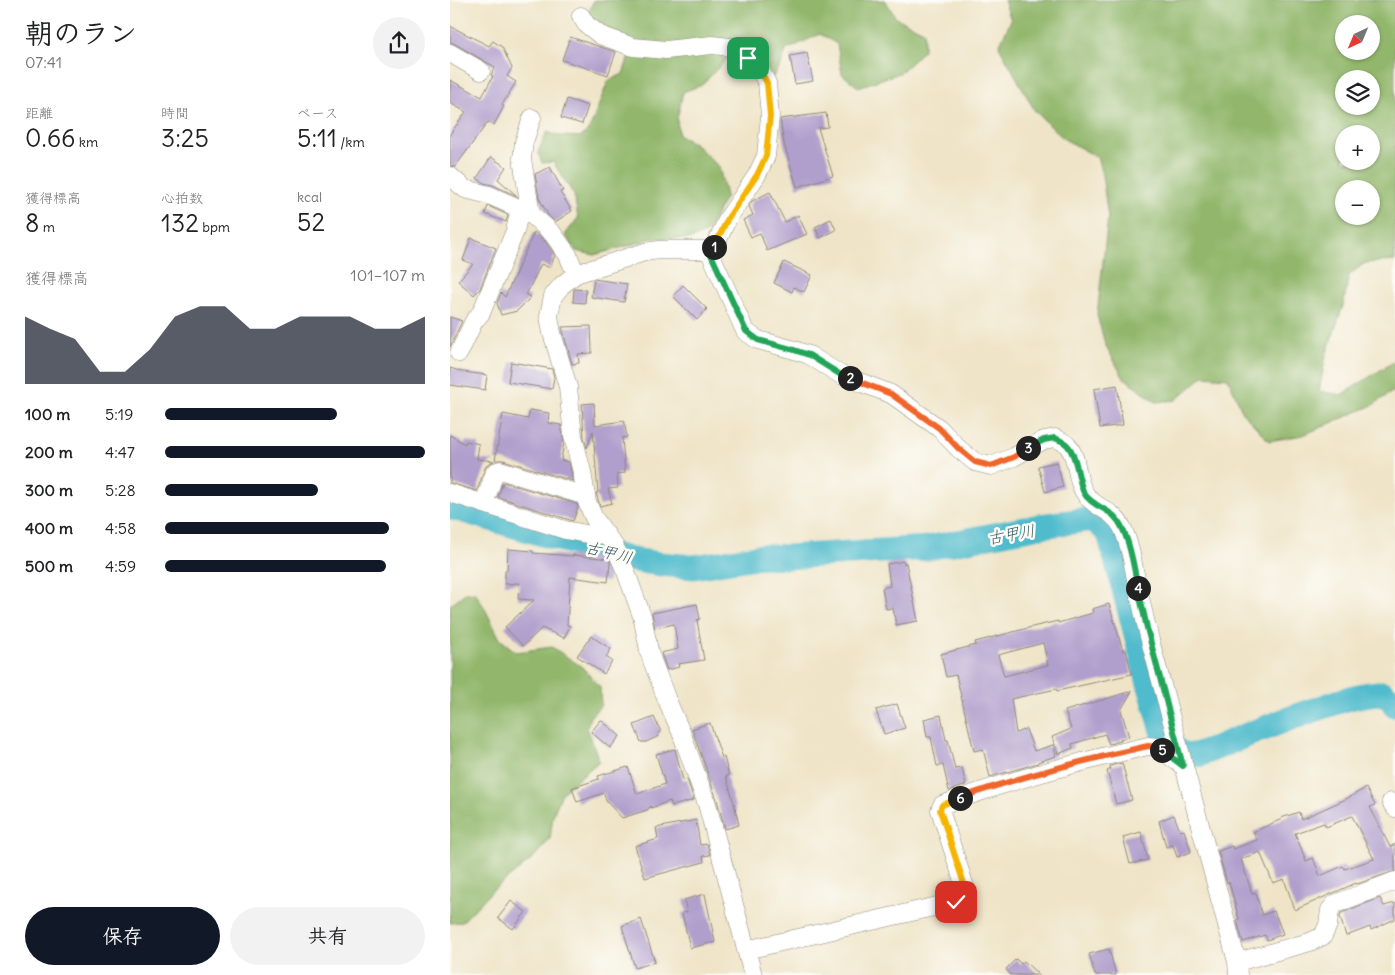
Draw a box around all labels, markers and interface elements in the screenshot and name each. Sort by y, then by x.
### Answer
text: 朝のラン [25,15,137,51]
north arrow [1335,15,1380,60]
map controls [1335,15,1380,225]
button: share [373,17,425,69]
pin [727,37,769,79]
icon: arrive [734,44,762,72]
text: 07:41 [25,52,62,72]
button: layers [1335,70,1380,115]
text: 距離 [25,104,53,122]
text: 時間 [161,104,189,122]
text: ペース [297,104,338,122]
text: 0.66 [25,122,75,154]
text: 3:25 [161,122,209,154]
text: 5:11 [297,122,337,154]
button: + [1335,125,1380,170]
text: km [75,133,98,151]
text: /km [337,133,365,151]
button: − [1335,180,1380,225]
text: kcal [297,188,322,206]
text: 獲得標高 [25,189,81,207]
text: 心拍数 [161,189,203,207]
text: 52 [297,206,325,238]
text: 8 [25,207,39,239]
text: 132 [161,207,199,239]
text: m [39,218,55,236]
text: bpm [199,218,230,236]
pin: 1 [702,234,726,260]
text: 1 [712,238,717,256]
text: 101–107 m [350,265,425,285]
text: 獲得標高 [25,268,89,288]
pin: 2 [838,366,862,390]
text: 2 [847,369,854,387]
text: 100 m [25,404,70,424]
text: 5:19 [105,404,133,424]
pin: 3 [1016,436,1040,460]
text: 3 [1025,439,1032,457]
text: 200 m [25,442,73,462]
text: 4:47 [105,442,135,462]
text: 300 m [25,480,73,500]
text: 5:28 [105,480,136,500]
text: 400 m [25,518,73,538]
text: 4:58 [105,518,136,538]
water label: 古甲川 [986,520,1036,548]
water label: 古甲川 [583,536,635,568]
text: 500 m [25,556,73,576]
text: 4:59 [105,556,136,576]
pin: 4 [1126,576,1150,600]
text: 4 [1134,579,1143,597]
pin: 5 [1150,738,1174,762]
text: 5 [1158,741,1167,759]
pin: 6 [948,786,972,810]
text: 6 [956,789,965,807]
pin [935,881,977,923]
icon: check [942,888,970,916]
button: 保存 [25,907,220,965]
button: 共有 [230,907,425,965]

